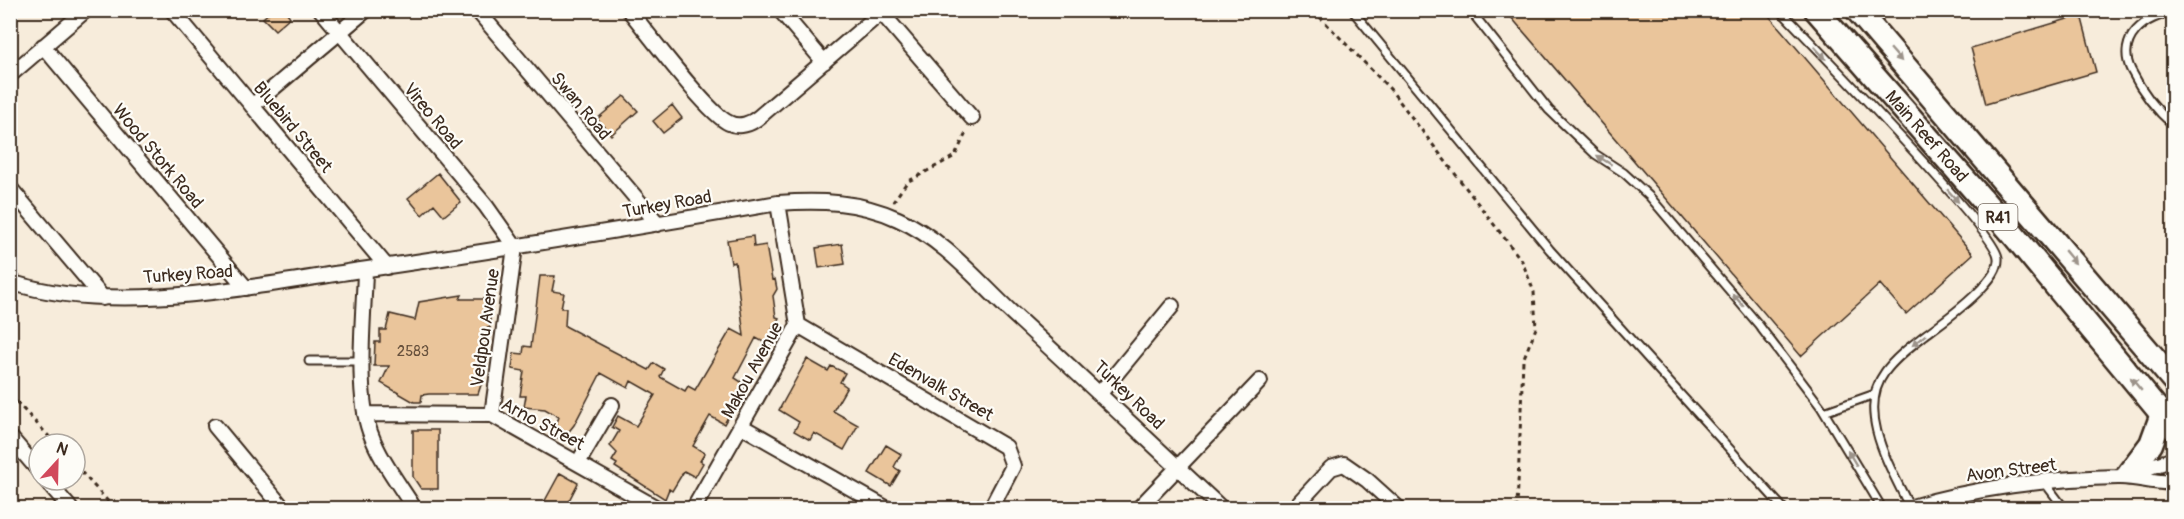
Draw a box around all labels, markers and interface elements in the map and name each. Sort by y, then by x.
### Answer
one-way arrow [1813,46,1827,61]
one-way arrow [1889,47,1902,62]
street label: Swan Road [545,68,616,145]
street label: Bluebird Street [248,77,338,178]
street label: Vireo Road [398,78,467,154]
street label: Main Reef Road [1880,86,1973,187]
street label: Wood Stork Road [107,99,208,214]
one-way arrow [1596,154,1612,165]
street label: Turkey Road [621,185,713,224]
one-way arrow [1946,188,1959,203]
road number: R41 [1978,204,2018,230]
one-way arrow [2063,249,2076,265]
street label: Turkey Road [142,260,234,289]
street label: Veldpou Avenue [466,267,505,389]
one-way arrow [1732,293,1745,308]
street label: Makou Avenue [716,318,788,423]
one-way arrow [1911,334,1927,347]
house number: 2583 [397,342,429,361]
street label: Edenvalk Street [884,348,998,427]
street label: Turkey Road [1088,356,1169,435]
one-way arrow [2130,376,2143,392]
street label: Arno Street [497,393,589,456]
north arrow [27,432,87,492]
text: N [53,438,71,460]
one-way arrow [1846,450,1857,466]
street label: Avon Street [1964,453,2058,487]

